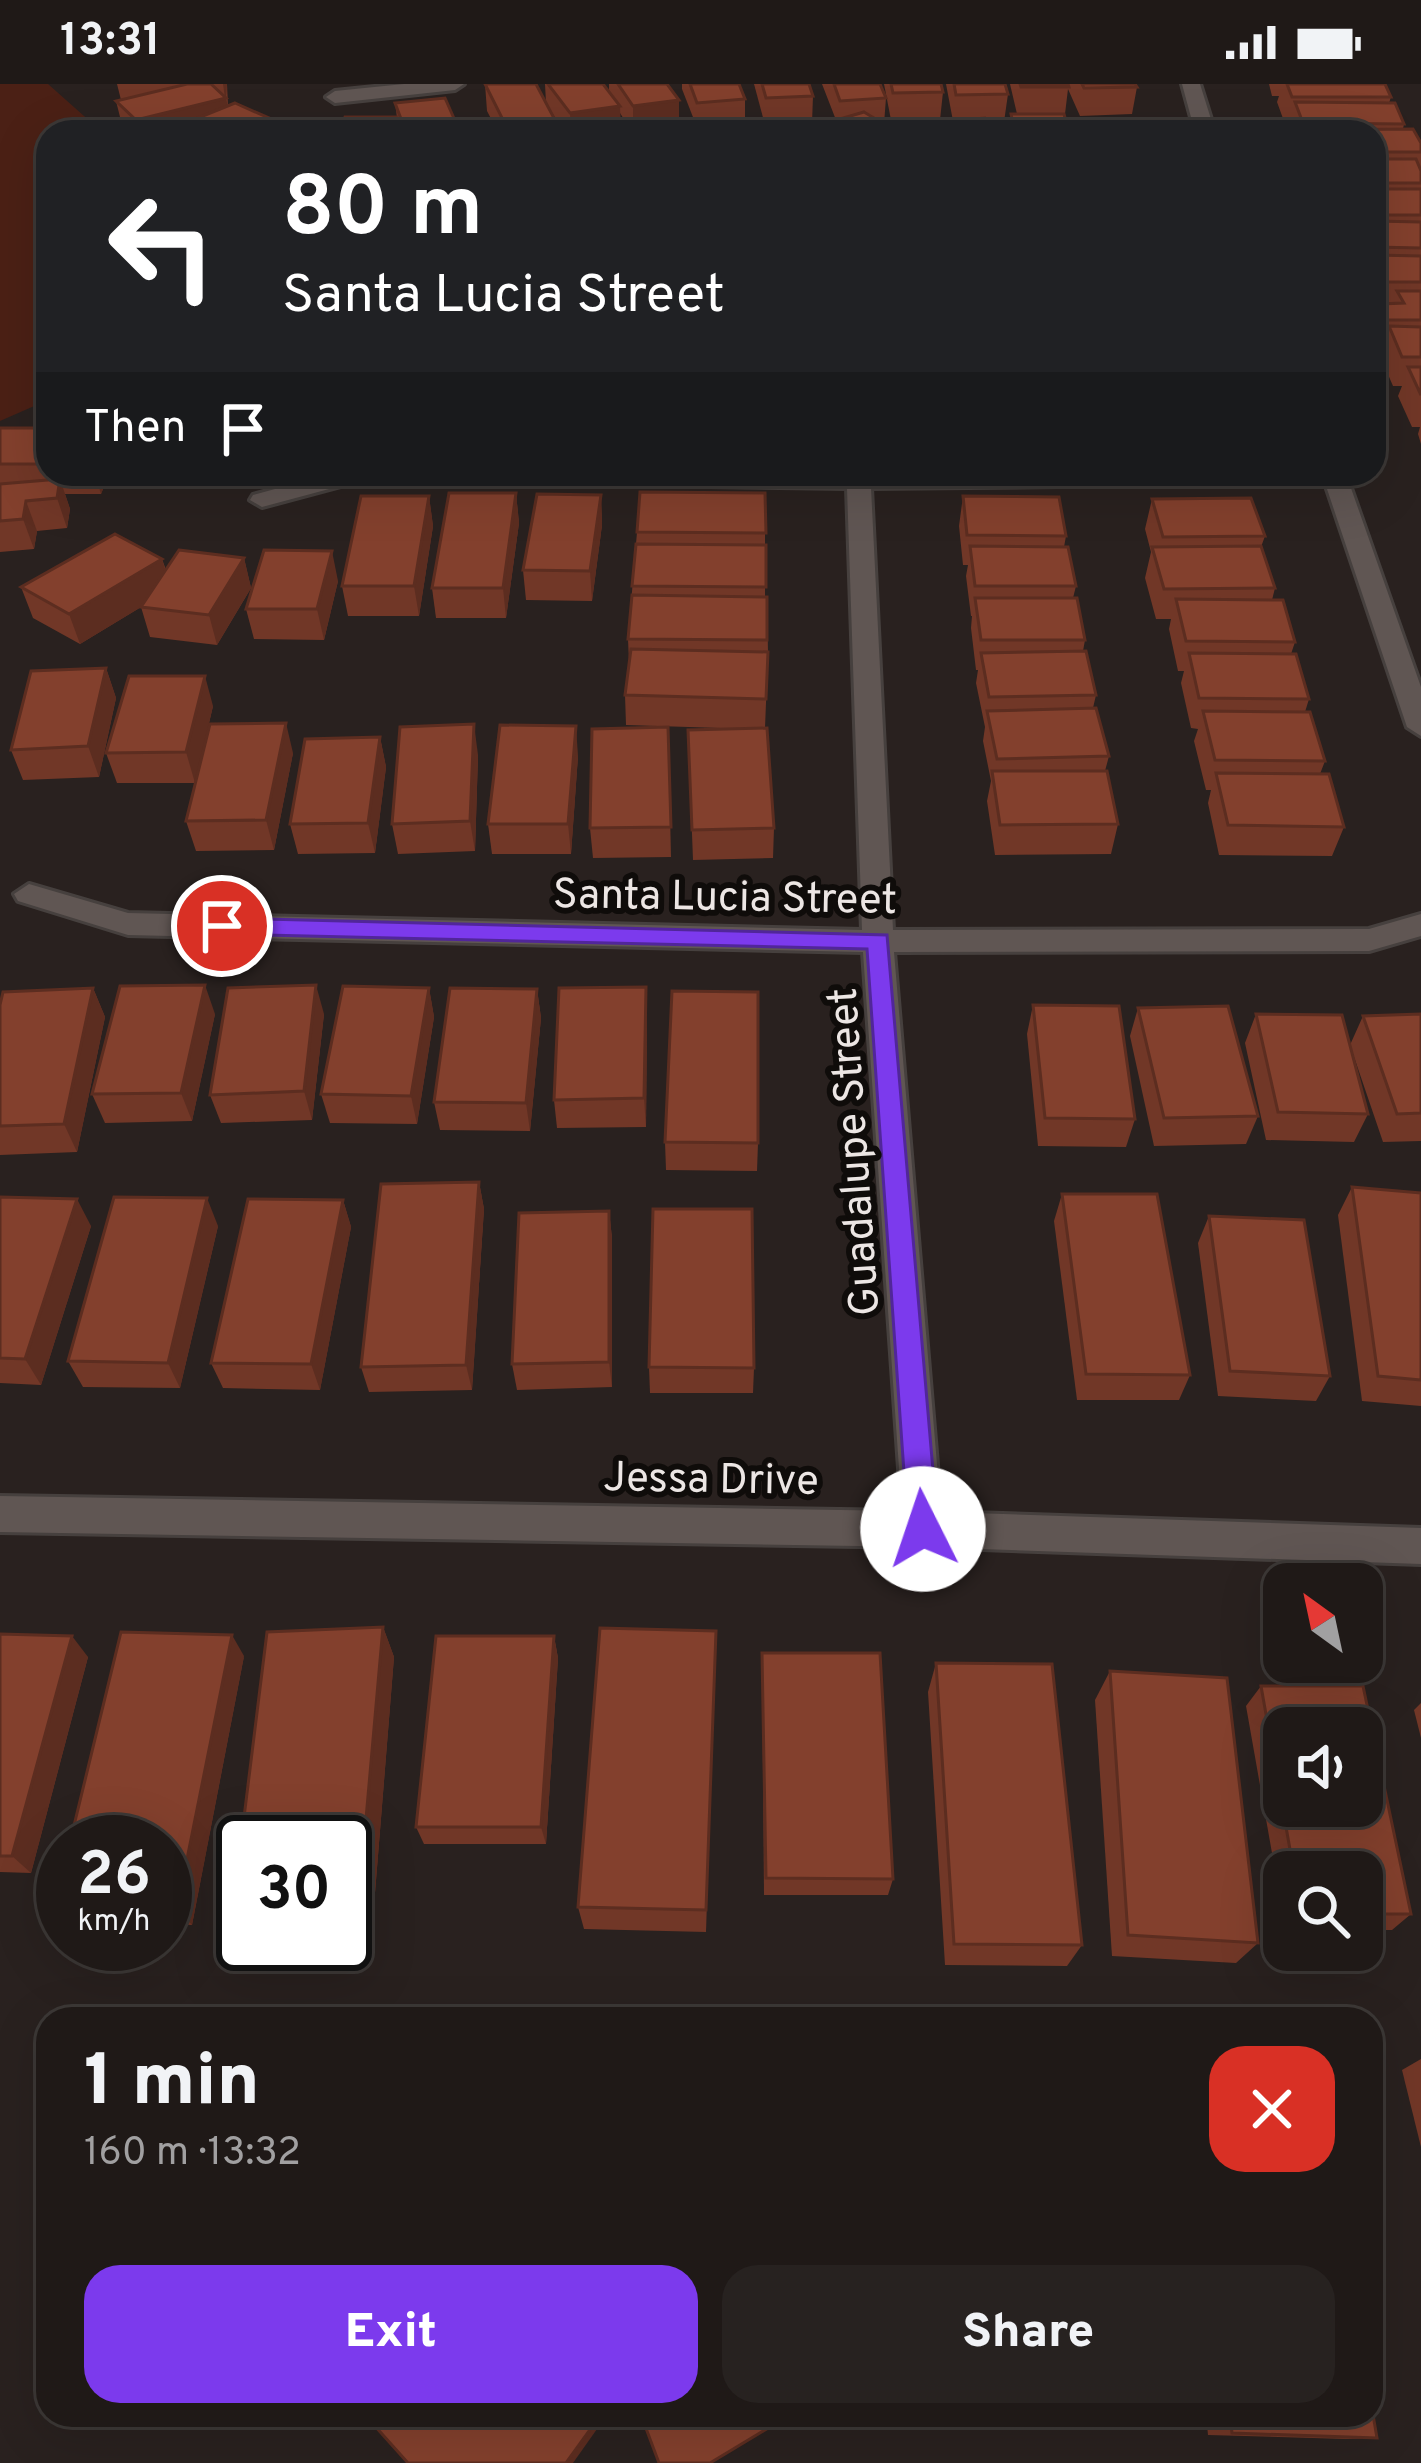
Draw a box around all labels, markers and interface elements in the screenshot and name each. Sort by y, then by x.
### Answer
text: 13:31 [60,14,161,71]
text: 80 m [282,159,483,265]
icon: left [84,168,240,324]
text: Santa Lucia Street [282,263,725,332]
icon: arrive [210,396,276,462]
text: Then [84,401,186,458]
street label: Santa Lucia Street [552,870,898,929]
pin [171,875,273,977]
icon: arrive [189,893,255,959]
street label: Guadalupe Street [819,986,894,1317]
street label: Jessa Drive [603,1453,819,1510]
position arrow [860,1466,986,1592]
north arrow [1263,1563,1383,1683]
map controls [1263,1563,1383,1971]
button: sound [1263,1707,1383,1827]
speed limit sign: 30 [216,1815,372,1971]
text: 26 [77,1840,151,1916]
button: search [1263,1851,1383,1971]
text: km/h [78,1904,150,1941]
text: 1 min [84,2039,260,2131]
button: close [1209,2046,1335,2172]
text: 160 m · 13:32 [84,2130,301,2179]
button: Exit [84,2265,698,2403]
button: Share [722,2265,1335,2403]

